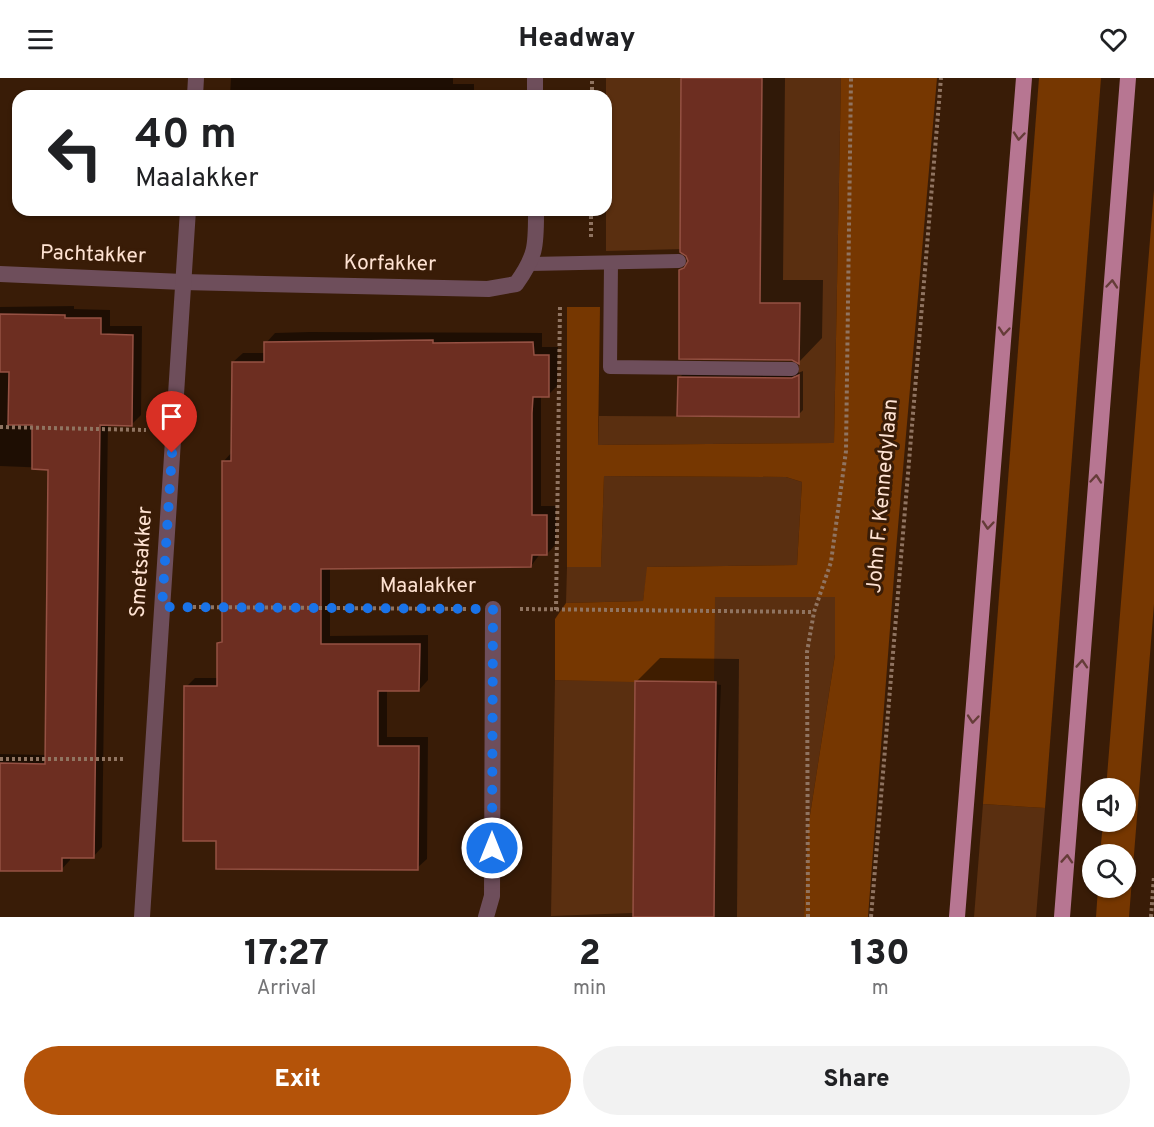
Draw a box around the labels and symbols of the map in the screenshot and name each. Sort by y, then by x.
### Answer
one-way arrow [1013,132,1026,141]
street label: Pachtakker [39,240,147,270]
street label: Korfakker [343,250,437,278]
one-way arrow [1105,280,1118,289]
one-way arrow [998,326,1011,335]
pin [146,391,197,453]
street label: John F. Kennedylaan [861,398,905,594]
one-way arrow [1090,474,1103,483]
street label: Smetsakker [125,505,159,619]
one-way arrow [982,521,995,530]
street label: Maalakker [380,573,476,600]
one-way arrow [1075,660,1088,669]
one-way arrow [967,715,980,724]
position arrow [460,816,524,880]
one-way arrow [1060,854,1073,863]

